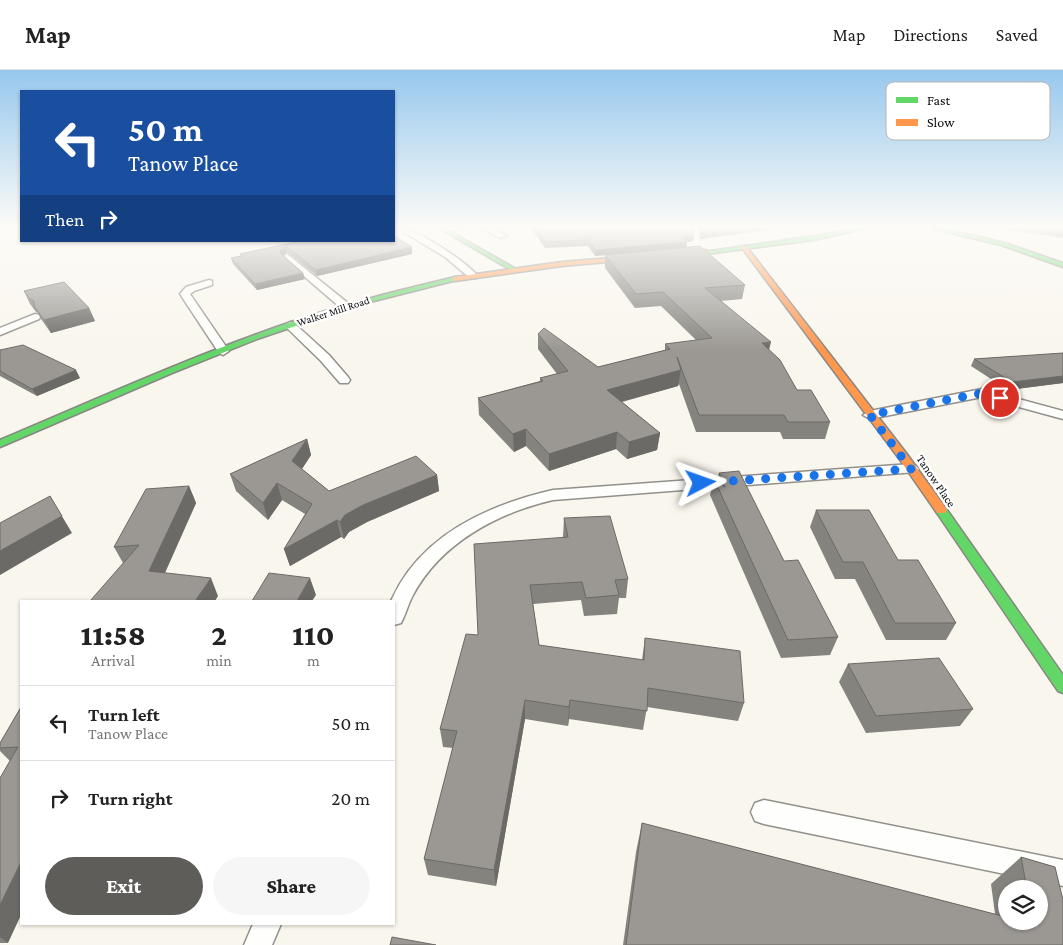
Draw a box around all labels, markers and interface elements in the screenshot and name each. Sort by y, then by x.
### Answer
text: Map [25,21,71,48]
text: Map [833,25,865,45]
text: Directions [893,25,968,45]
text: Saved [996,25,1038,45]
legend [886,82,1050,140]
text: Fast [927,92,951,108]
icon: left [45,110,110,175]
text: 50 m [128,110,203,149]
text: Slow [927,114,955,130]
text: Tanow Place [128,151,238,176]
icon: right [94,205,122,233]
text: Then [45,209,84,230]
street label: Walker Mill Road [295,294,371,328]
pin [979,377,1021,419]
icon: arrive [986,384,1014,412]
street label: Tanow Place [913,452,959,510]
position arrow [674,456,726,508]
text: 11:58 [80,618,146,651]
text: 2 [211,618,227,651]
text: 110 [292,618,335,651]
text: Arrival [91,652,135,669]
text: min [206,652,232,669]
text: m [307,652,320,669]
text: Turn left [88,704,160,725]
icon: left [45,709,73,737]
text: 50 m [331,713,370,734]
text: Tanow Place [88,725,168,742]
icon: right [45,784,73,812]
text: Turn right [88,788,173,809]
text: 20 m [331,788,370,809]
button: Exit [45,857,203,915]
button: Share [213,857,370,915]
map controls [998,880,1048,930]
button: layers [998,880,1048,930]

